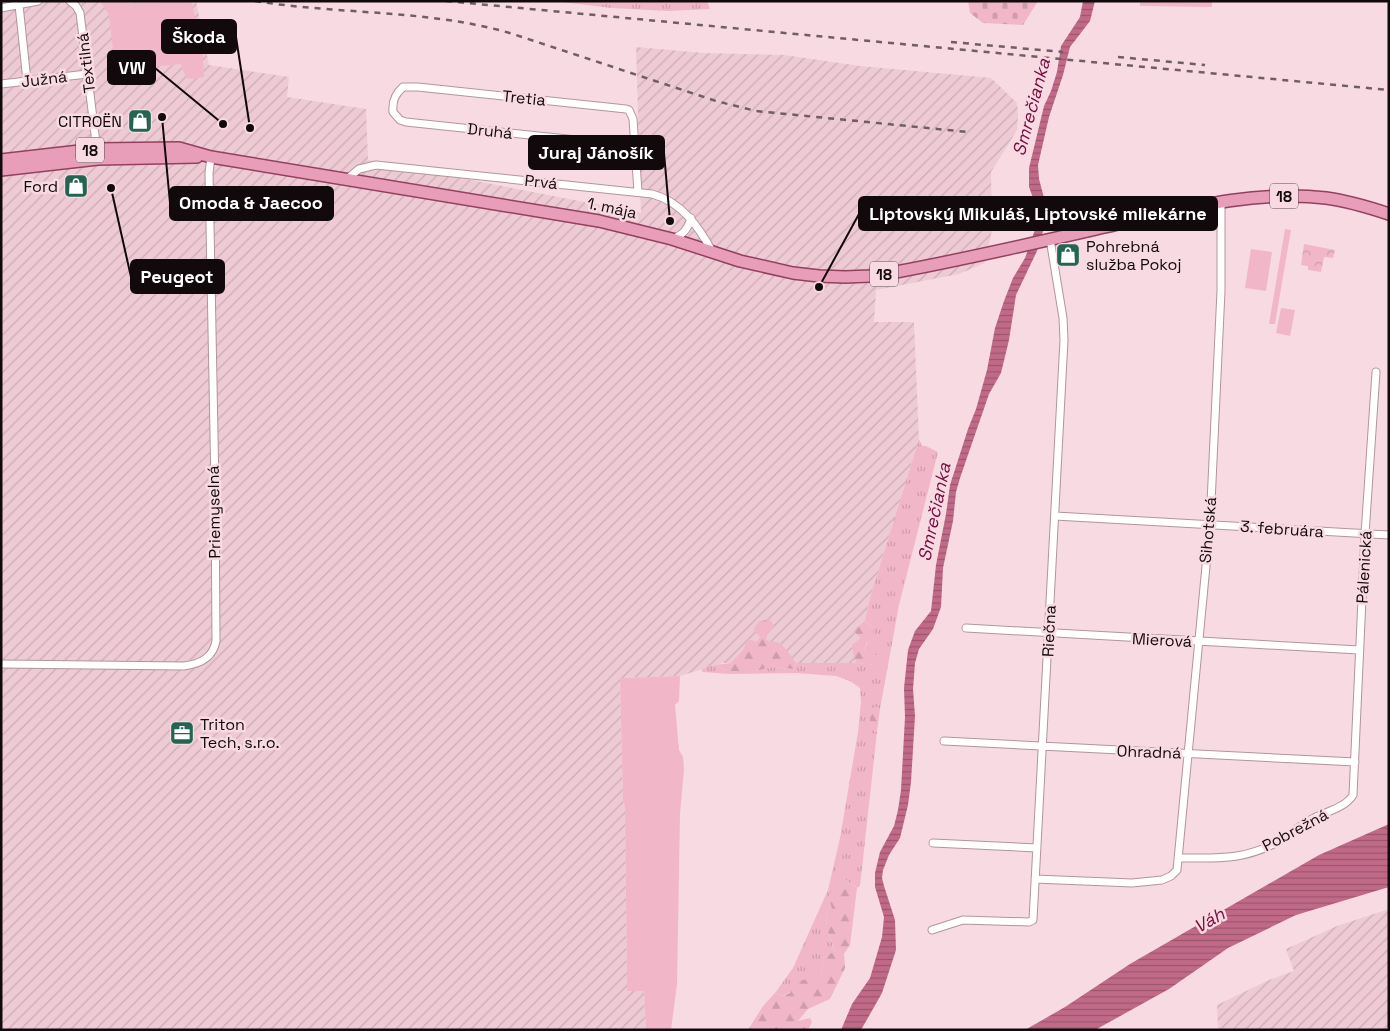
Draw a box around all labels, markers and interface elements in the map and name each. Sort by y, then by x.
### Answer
callout: Škoda [162,20,236,53]
text: Škoda [172,25,226,48]
street label: Textilná [72,32,100,94]
callout: VW [108,51,155,84]
water label: Smrečianka [1007,55,1055,158]
text: VW [118,56,146,79]
street label: Južná [20,66,68,92]
street label: Tretia [501,85,547,111]
shop icon: CITROËN [127,108,153,134]
place label: CITROËN [58,111,122,132]
street label: Druhá [466,118,514,144]
callout: Juraj Jánošík [529,136,664,169]
road number: 18 [76,138,104,162]
text: Juraj Jánošík [538,141,654,164]
street label: Prvá [523,170,559,194]
shop icon: Ford [63,173,89,199]
place label: Ford [24,176,58,197]
road number: 18 [1270,184,1298,208]
callout: Omoda & Jaecoo [170,187,333,220]
text: Omoda & Jaecoo [179,191,323,214]
street label: 1. mája [585,192,639,224]
callout: Liptovský Mikuláš, Liptovské mliekárne [859,197,1217,230]
text: Liptovský Mikuláš, Liptovské mliekárne [869,202,1207,225]
place label: Pohrebná služba Pokoj [1086,236,1181,275]
shop icon: Pohrebná služba Pokoj [1055,242,1081,268]
callout: Peugeot [131,260,224,293]
road number: 18 [870,262,898,286]
text: Peugeot [141,265,213,288]
water label: Smrečianka [912,460,956,563]
street label: Priemyselná [203,465,225,559]
street label: Sihotská [1195,496,1221,564]
street label: 3. februára [1239,516,1325,542]
street label: Pálenická [1352,530,1376,604]
street label: Riečna [1037,604,1061,658]
street label: Mierová [1131,628,1193,652]
place label: Triton Tech, s.r.o. [200,714,280,753]
office icon: Triton Tech, s.r.o. [169,720,195,746]
street label: Ohradná [1116,740,1182,764]
street label: Pobrežná [1258,804,1332,856]
water label: Váh [1189,902,1229,938]

